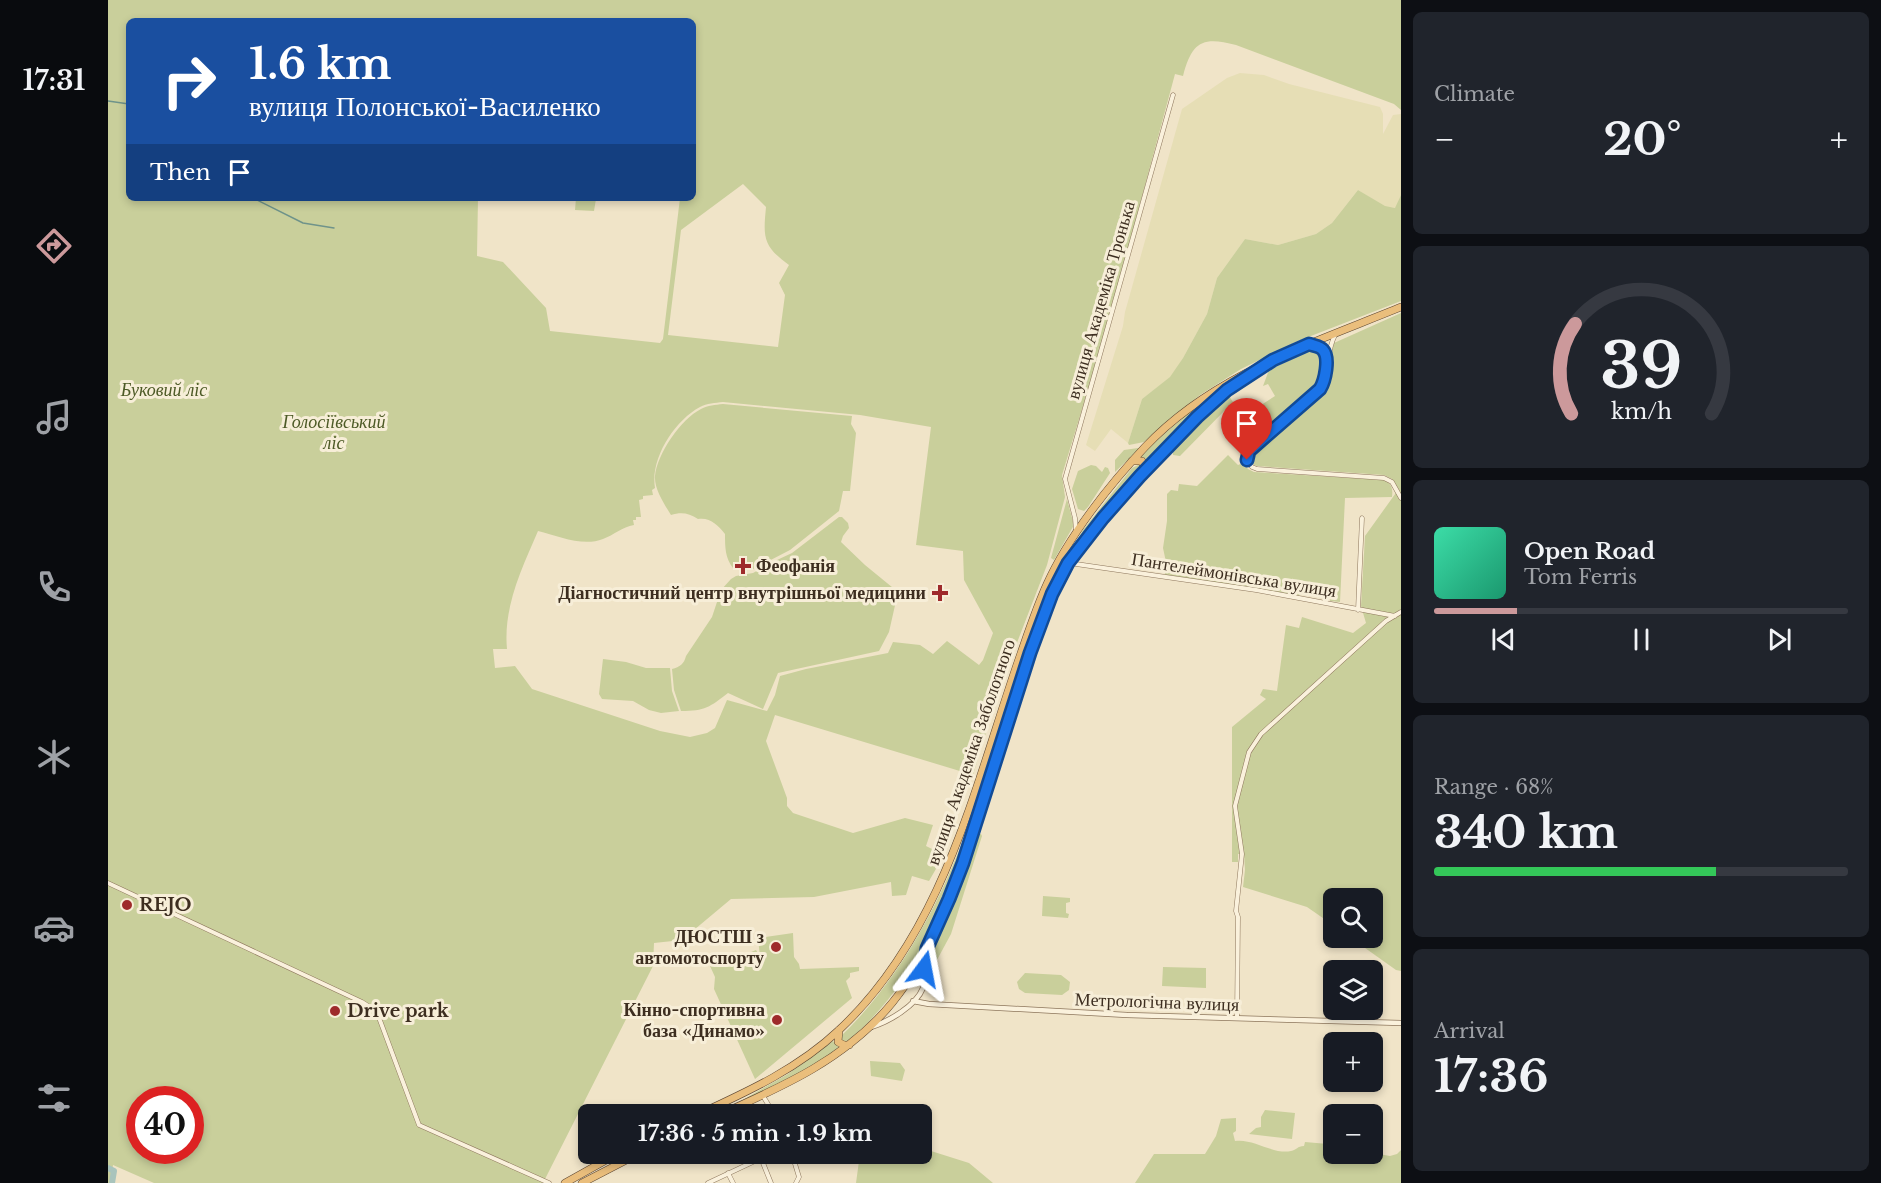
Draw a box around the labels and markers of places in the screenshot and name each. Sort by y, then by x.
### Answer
pin [1221,398,1272,460]
place label: Феофанія [756,555,835,577]
marker: Феофанія [734,557,752,575]
place label: Діагностичний центр внутрішньої медицини [558,582,926,604]
marker: Діагностичний центр внутрішньої медицини [931,584,949,602]
place label: REJO [139,894,192,916]
marker: REJO [120,898,134,912]
place label: ДЮСТШ з автомотоспорту [635,926,764,969]
marker: ДЮСТШ з автомотоспорту [769,940,783,954]
place label: Кінно-спортивна база «Динамо» [624,999,765,1042]
place label: Drive park [347,1000,450,1022]
marker: Drive park [328,1004,342,1018]
marker: Кінно-спортивна база «Динамо» [770,1013,784,1027]

